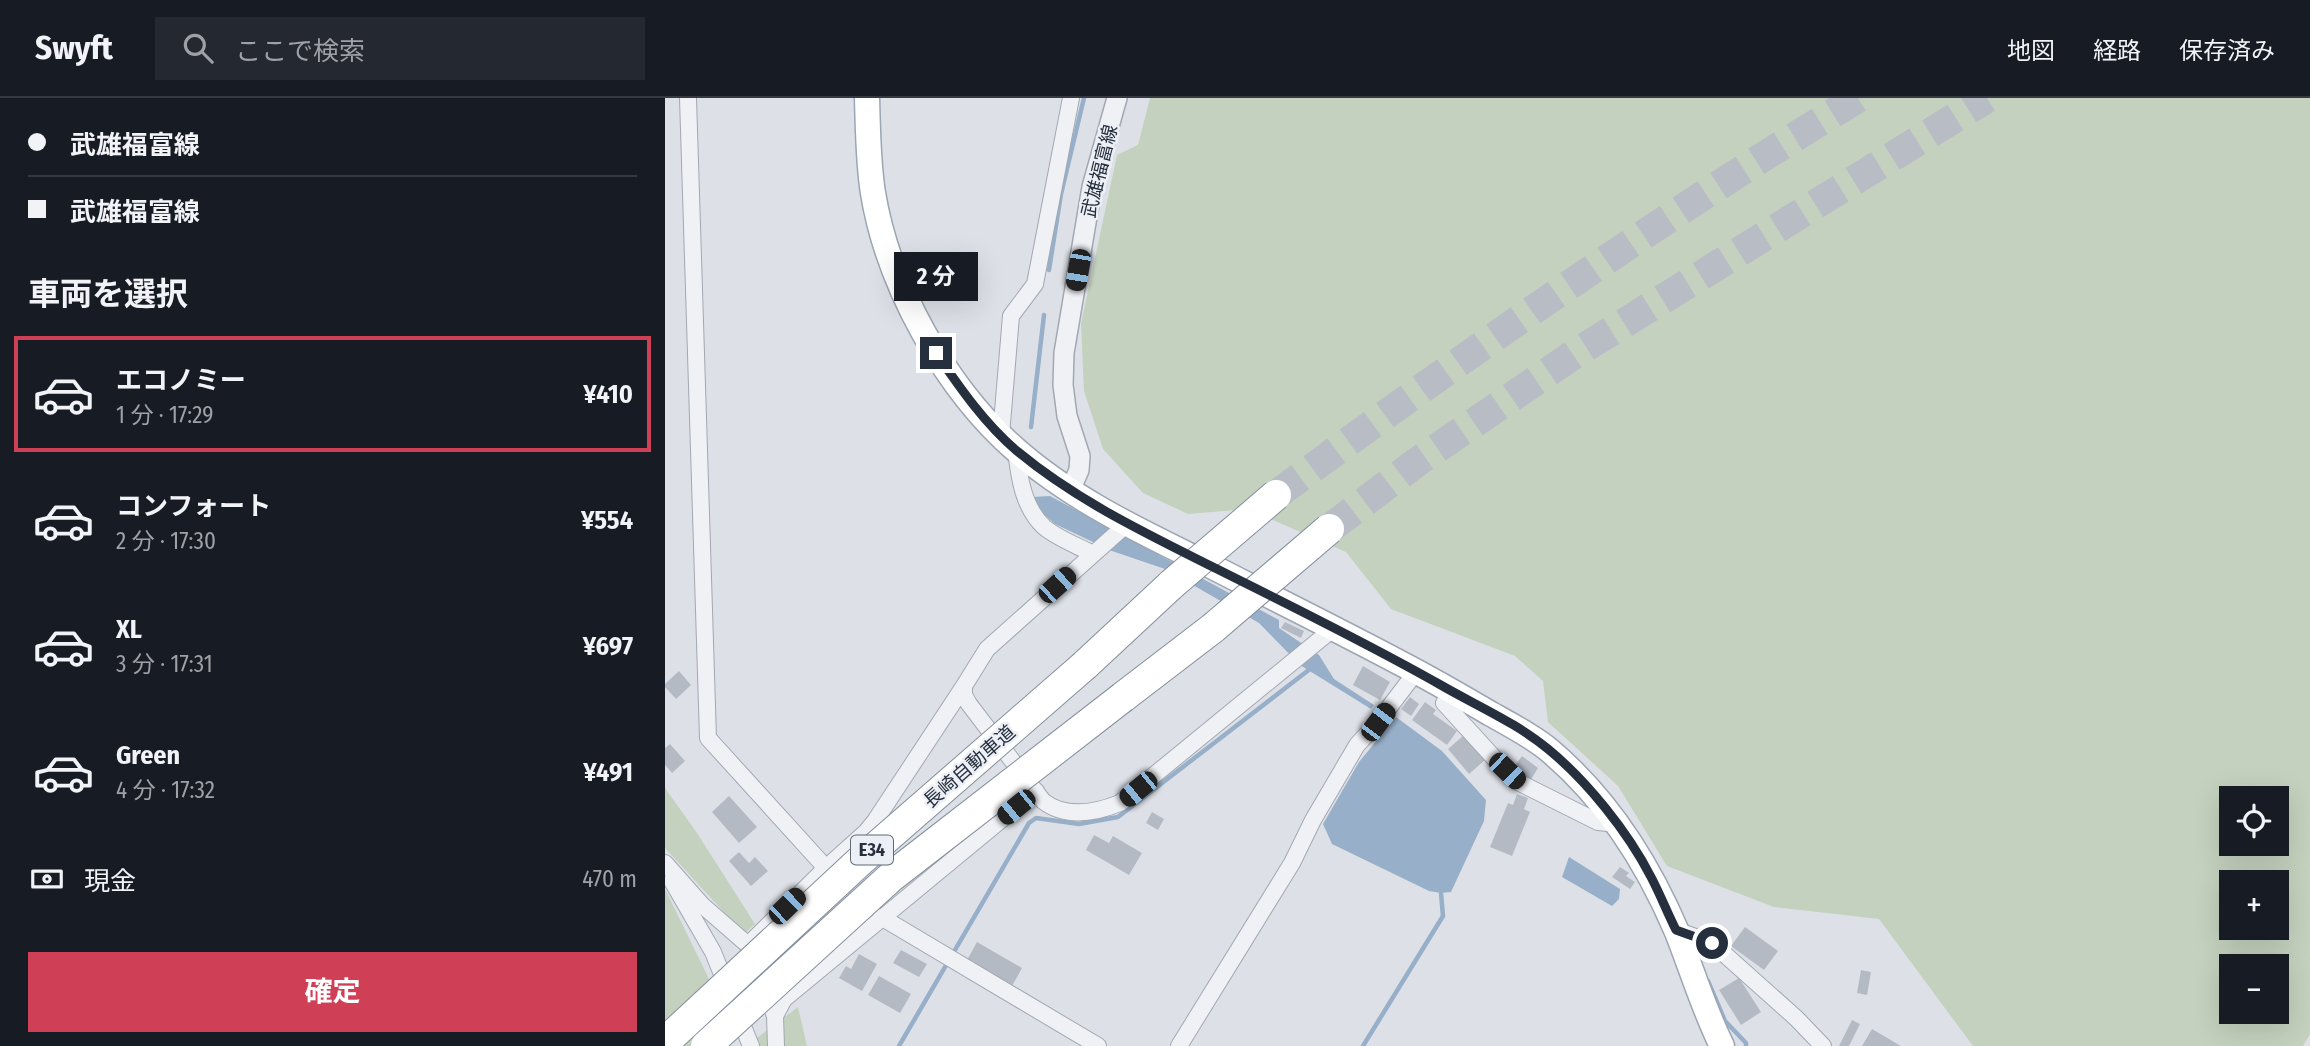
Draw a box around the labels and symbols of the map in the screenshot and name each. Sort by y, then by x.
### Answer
street label: 武雄福富線 [1077,122,1122,220]
car [1065,247,1092,293]
callout: 2 分 [894,252,978,300]
route end [920,337,952,369]
car [1035,563,1080,607]
car [1357,699,1400,745]
street label: 長崎自動車道 [919,720,1020,812]
car [1485,749,1530,793]
car [1116,768,1161,810]
car [994,786,1039,828]
road number: E34 [851,836,893,864]
car [765,884,810,928]
route start [1696,927,1728,959]

